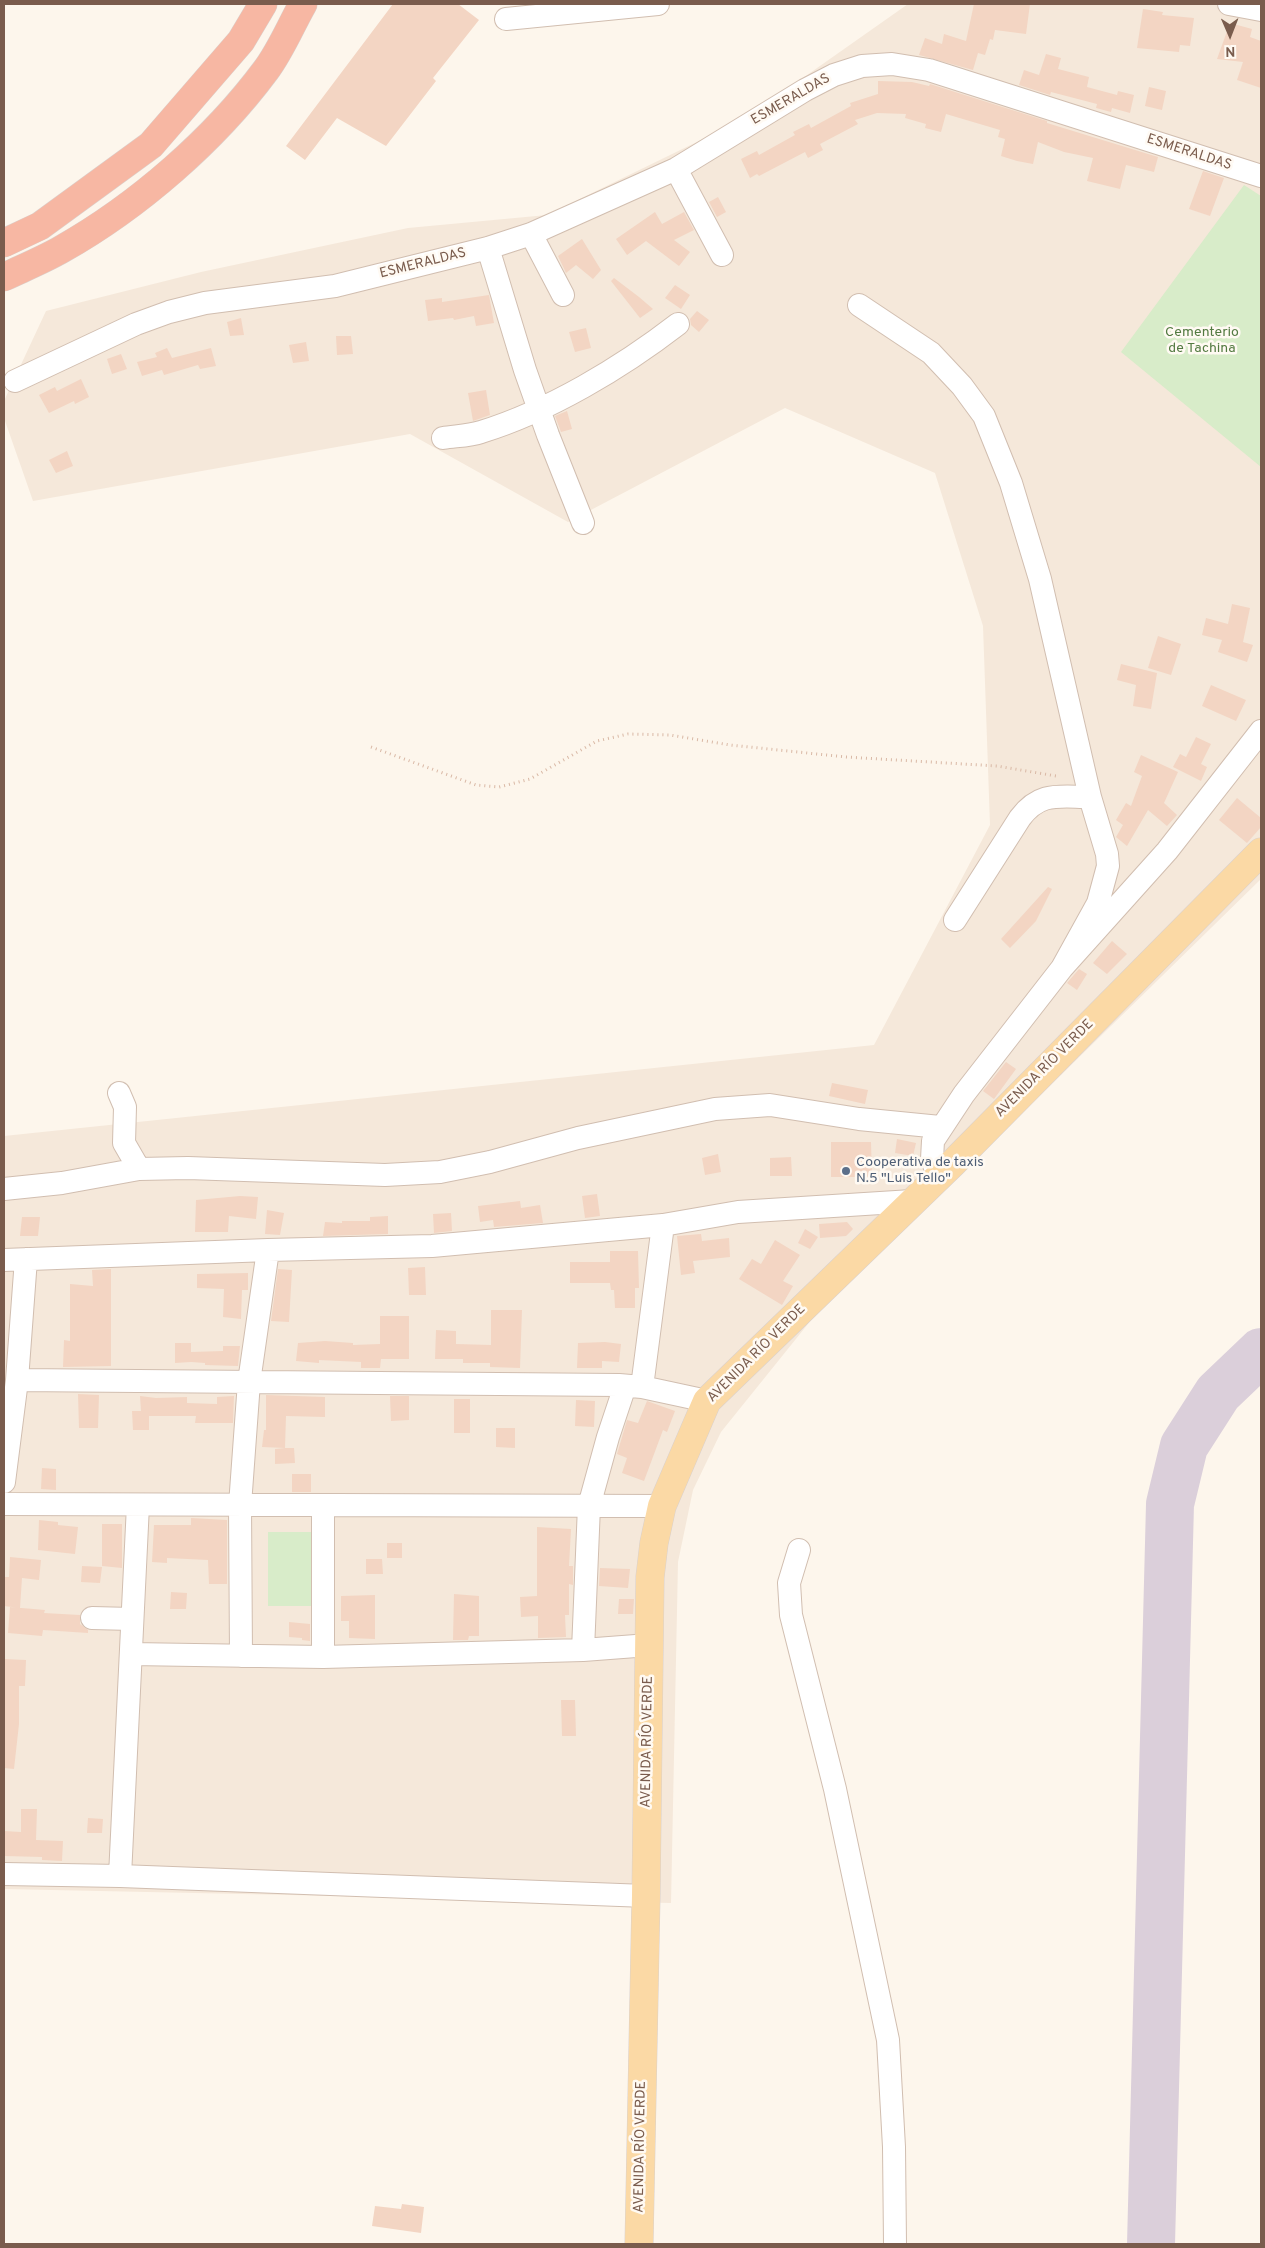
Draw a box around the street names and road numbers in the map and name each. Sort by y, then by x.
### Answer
street label: ESMERALDAS [748,71,834,129]
street label: ESMERALDAS [1144,131,1234,175]
street label: ESMERALDAS [378,245,468,283]
street label: AVENIDA RÍO VERDE [992,1016,1098,1122]
street label: AVENIDA RÍO VERDE [704,1301,810,1407]
street label: AVENIDA RÍO VERDE [638,1676,658,1808]
street label: AVENIDA RÍO VERDE [631,2081,651,2213]

